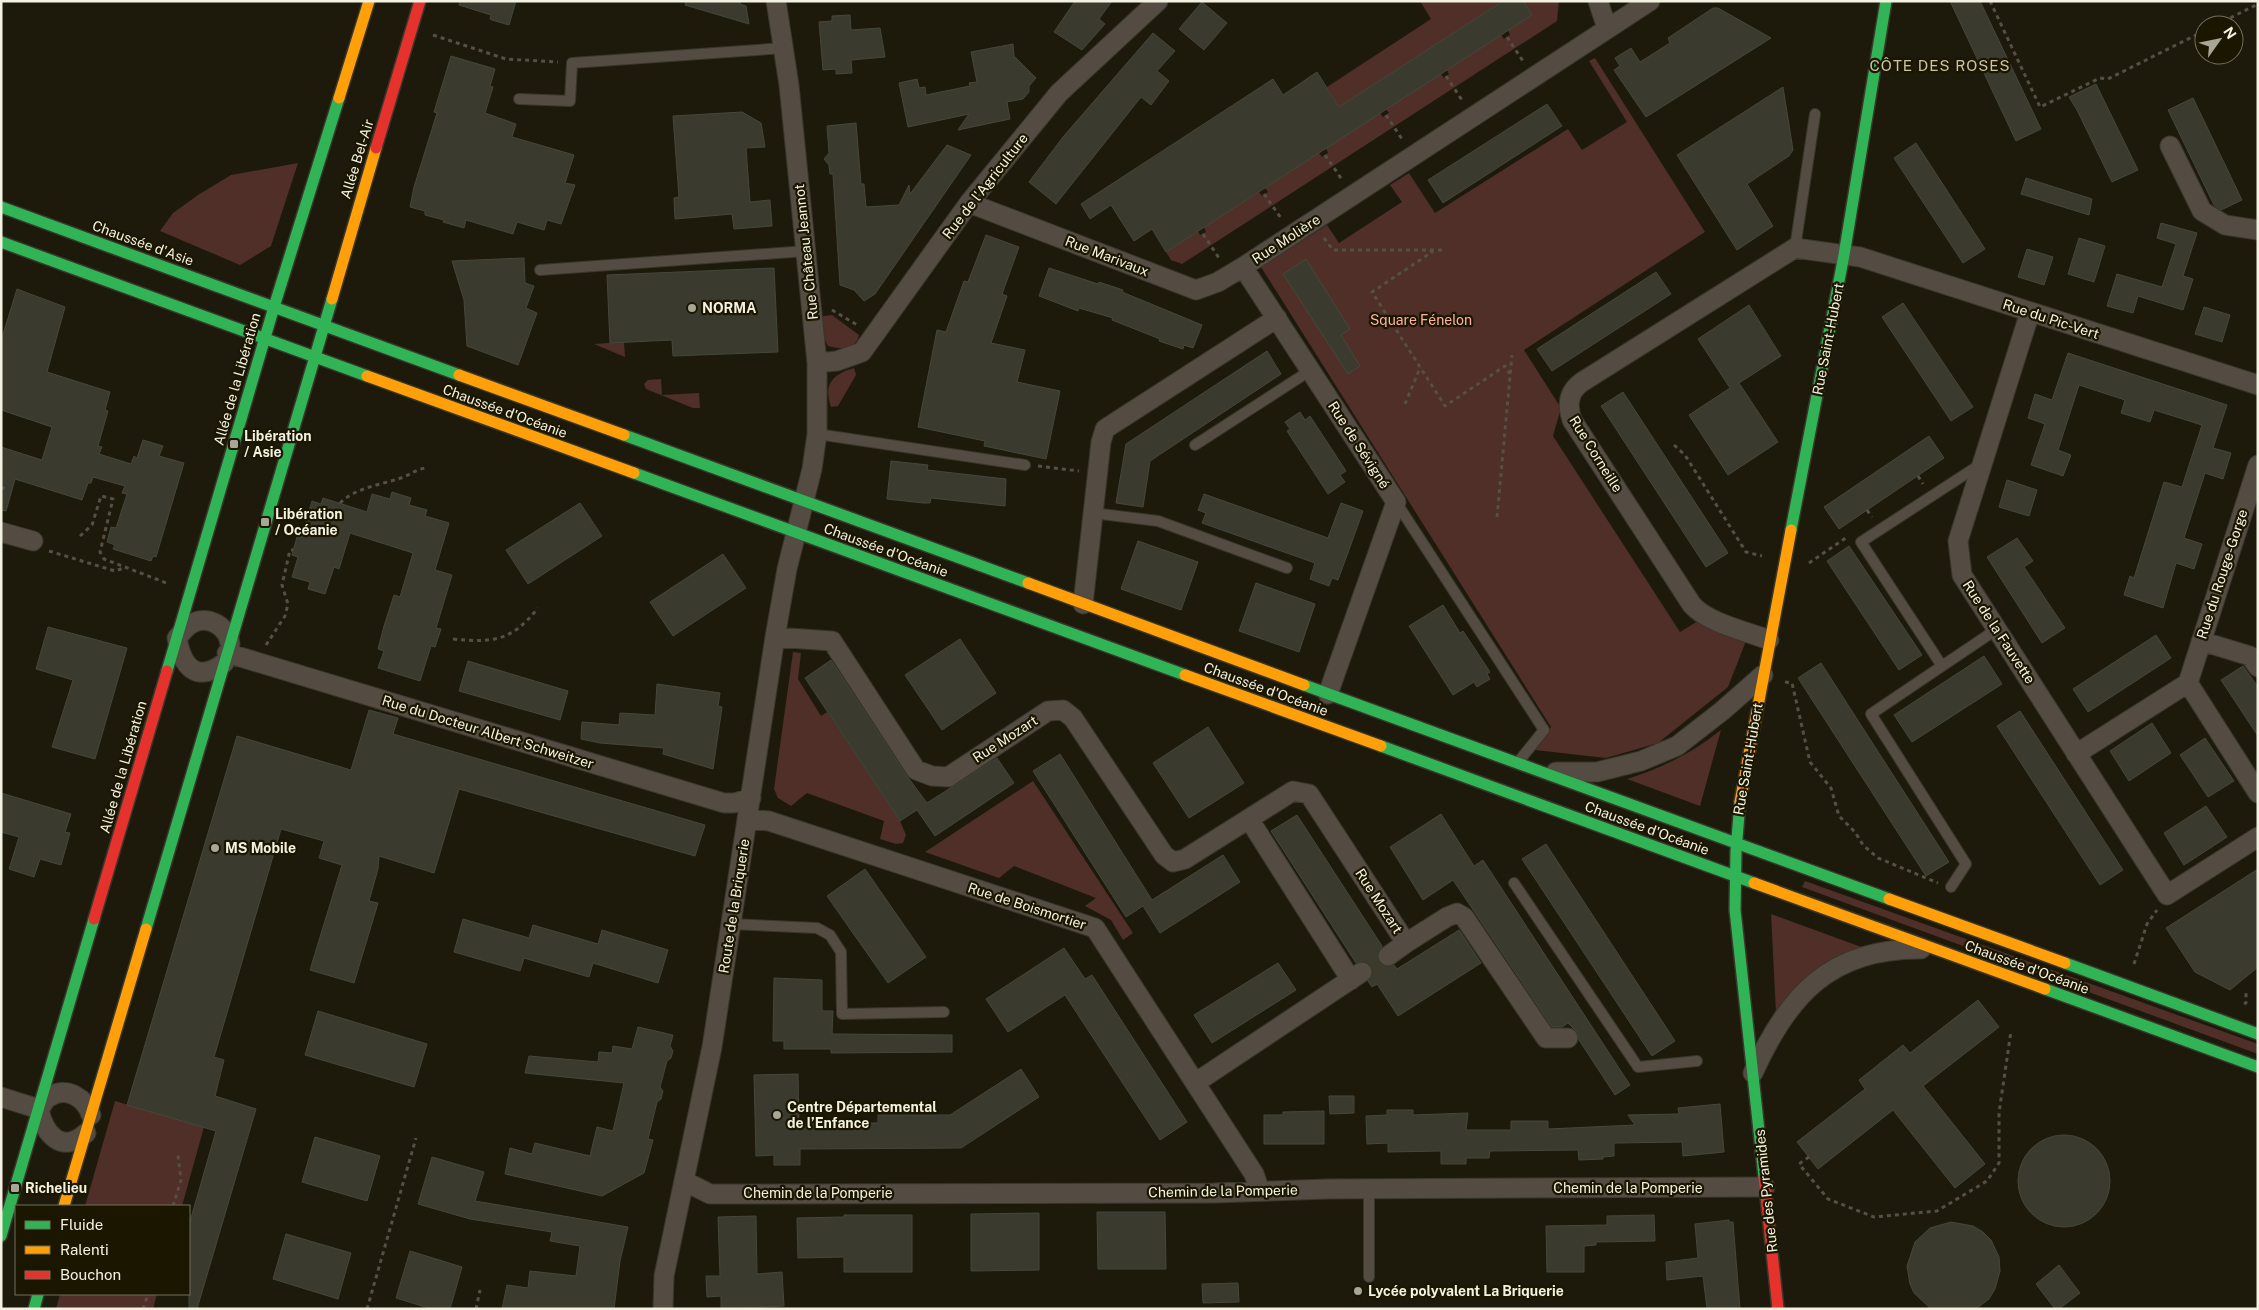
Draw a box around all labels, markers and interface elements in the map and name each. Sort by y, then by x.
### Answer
north arrow [2194,15,2244,65]
text: N [2220,24,2240,42]
district label: CÔTE DES ROSES [1869,57,2011,74]
street label: Allée Bel-Air [337,117,377,201]
street label: Rue de l'Agriculture [939,130,1031,242]
street label: Rue Château Jeannot [791,183,821,321]
street label: Rue Molière [1249,211,1323,267]
street label: Chaussée d'Asie [90,217,196,269]
street label: Rue Marivaux [1063,233,1151,279]
street label: Rue Saint-Hubert [1809,282,1847,396]
street label: Rue du Pic-Vert [2001,296,2101,342]
place label: NORMA [702,300,756,316]
marker: NORMA [686,302,698,314]
street label: Allée de la Libération [210,311,264,447]
park label: Square Fénelon [1370,312,1472,328]
street label: Chaussée d'Océanie [441,381,569,441]
street label: Rue de Sévigné [1325,398,1393,492]
street label: Rue Corneille [1566,413,1626,495]
place label: Libération / Asie [244,428,312,460]
marker: Libération / Asie [228,438,240,450]
place label: Libération / Océanie [275,506,343,538]
street label: Rue du Rouge-Gorge [2193,507,2251,641]
marker: Libération / Océanie [259,516,271,528]
street label: Chaussée d'Océanie [822,520,950,580]
street label: Rue de la Fauvette [1960,577,2038,687]
street label: Chaussée d'Océanie [1202,659,1330,719]
street label: Rue du Docteur Albert Schweitzer [380,692,596,772]
street label: Allée de la Libération [96,699,150,835]
street label: Rue Saint-Hubert [1730,702,1766,816]
street label: Rue Mozart [970,712,1040,766]
street label: Chaussée d'Océanie [1583,798,1711,858]
street label: Route de la Briquerie [715,837,753,974]
place label: MS Mobile [225,840,296,856]
marker: MS Mobile [209,842,221,854]
street label: Rue Mozart [1352,866,1406,936]
street label: Rue de Boismortier [966,879,1088,933]
street label: Chaussée d'Océanie [1963,937,2091,997]
place label: Centre Départemental de l’Enfance [787,1099,937,1131]
marker: Centre Départemental de l’Enfance [771,1109,783,1121]
street label: Rue des Pyramides [1752,1129,1780,1253]
place label: Richelieu [25,1180,87,1196]
street label: Chemin de la Pomperie [1553,1180,1703,1196]
marker: Richelieu [9,1182,21,1194]
street label: Chemin de la Pomperie [1148,1182,1298,1200]
street label: Chemin de la Pomperie [743,1185,893,1201]
legend [15,1205,190,1295]
text: Fluide [60,1216,103,1233]
text: Ralenti [60,1241,109,1258]
text: Bouchon [60,1266,121,1283]
place label: Lycée polyvalent La Briquerie [1368,1283,1564,1299]
marker: Lycée polyvalent La Briquerie [1352,1285,1364,1297]

